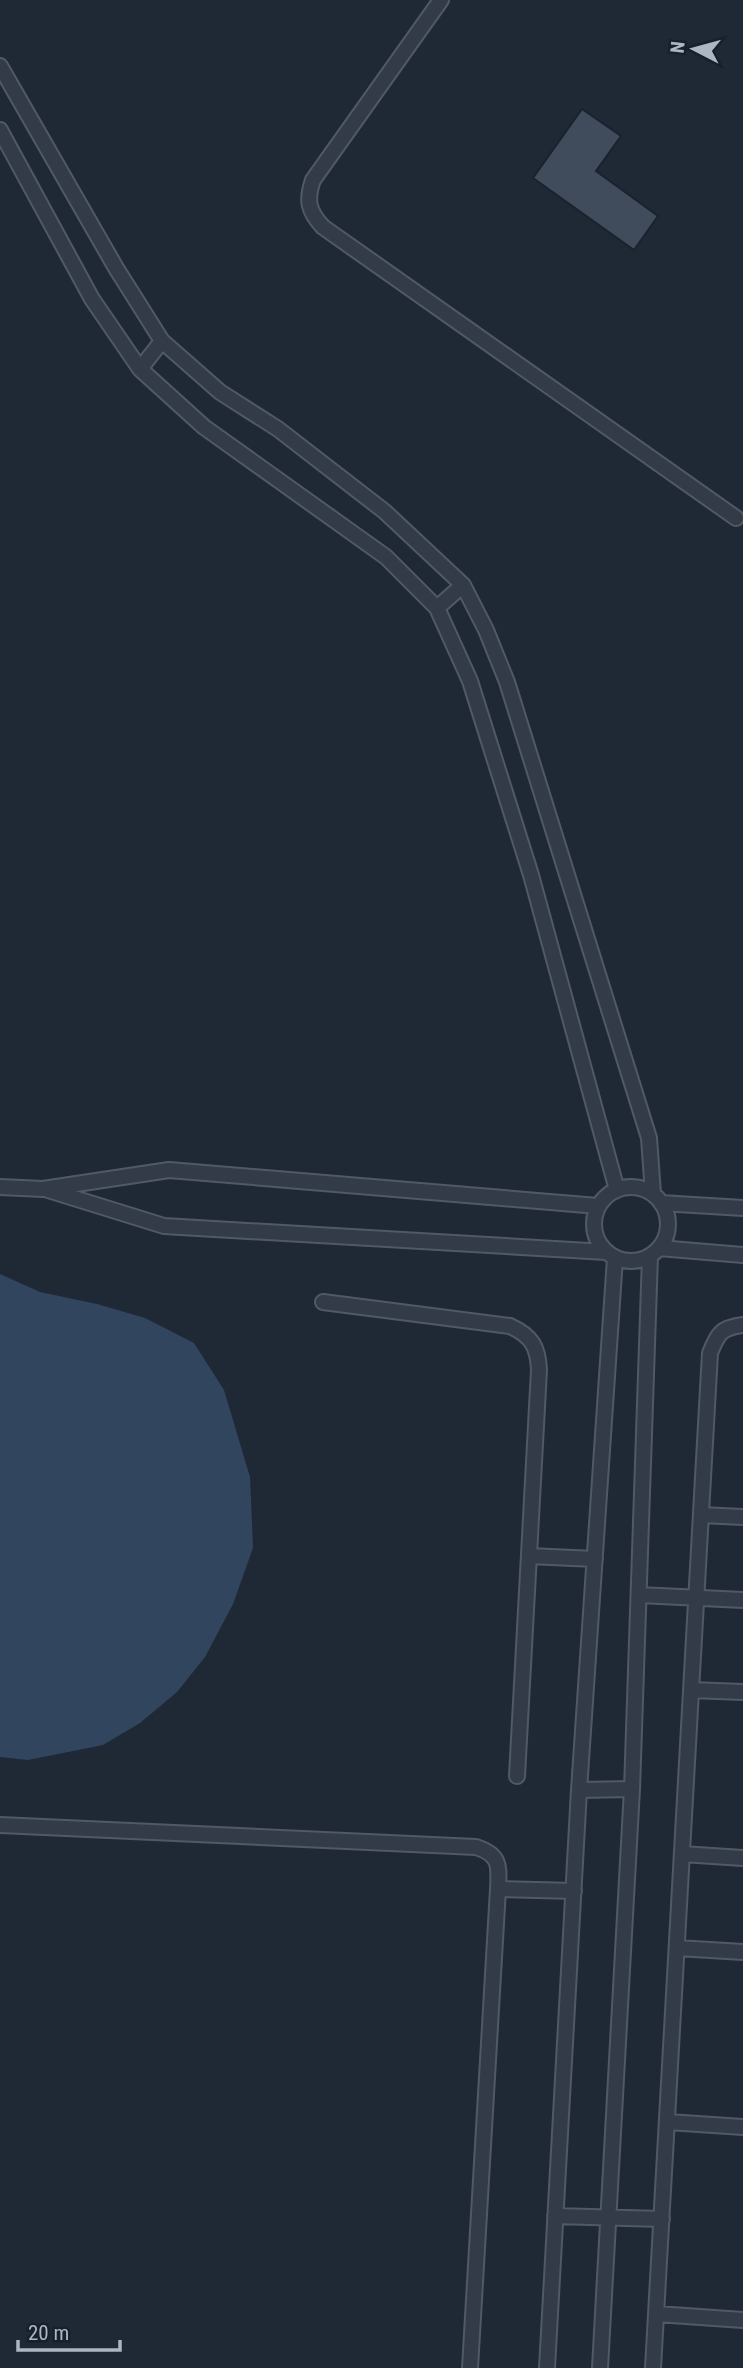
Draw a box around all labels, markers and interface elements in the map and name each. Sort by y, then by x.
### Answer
north arrow [659,14,729,84]
text: N [666,40,690,54]
scale bar [18,2308,119,2352]
text: 20 m [28,2321,69,2345]

